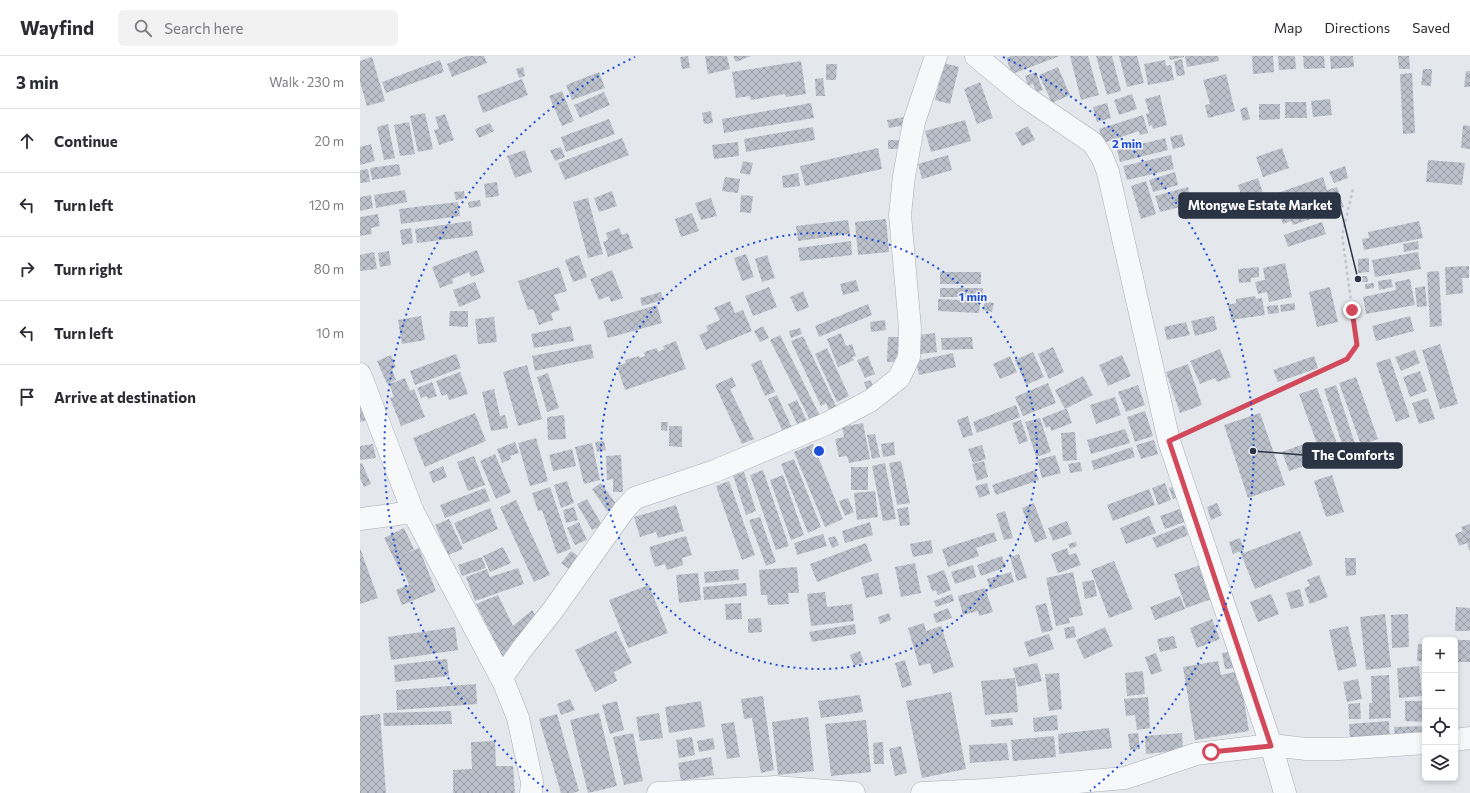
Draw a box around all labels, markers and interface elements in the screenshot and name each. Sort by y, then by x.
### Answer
search box [118,10,398,46]
text: Wayfind [20,16,94,39]
icon: search [132,17,154,39]
text: Search here [164,19,244,37]
text: Map [1274,19,1303,36]
text: Directions [1325,19,1390,36]
text: Saved [1412,19,1450,36]
text: 3 min [16,72,59,93]
text: Walk · 230 m [269,74,344,90]
icon: ahead [16,130,38,152]
text: Continue [54,132,118,150]
text: 20 m [315,133,344,149]
text: 2 min [1112,136,1142,150]
callout: Mtongwe Estate Market [1179,193,1340,218]
icon: left [16,194,38,216]
text: Turn left [54,196,113,214]
text: 120 m [309,197,344,213]
text: Mtongwe Estate Market [1188,197,1333,213]
icon: right [16,258,38,280]
text: Turn right [54,260,123,278]
text: 80 m [314,261,344,277]
text: 1 min [959,289,987,303]
route end [1343,301,1361,319]
icon: left [16,322,38,344]
text: Turn left [54,324,113,342]
text: 10 m [316,325,344,341]
icon: arrive [16,386,38,408]
text: Arrive at destination [54,388,196,406]
callout: The Comforts [1303,443,1402,468]
centre of rings [812,444,826,458]
text: The Comforts [1311,447,1395,463]
map controls [1422,637,1458,781]
button: + [1422,637,1458,673]
button: − [1422,673,1458,709]
button: locate [1422,709,1458,745]
route start [1202,743,1220,761]
button: layers [1422,745,1458,781]

